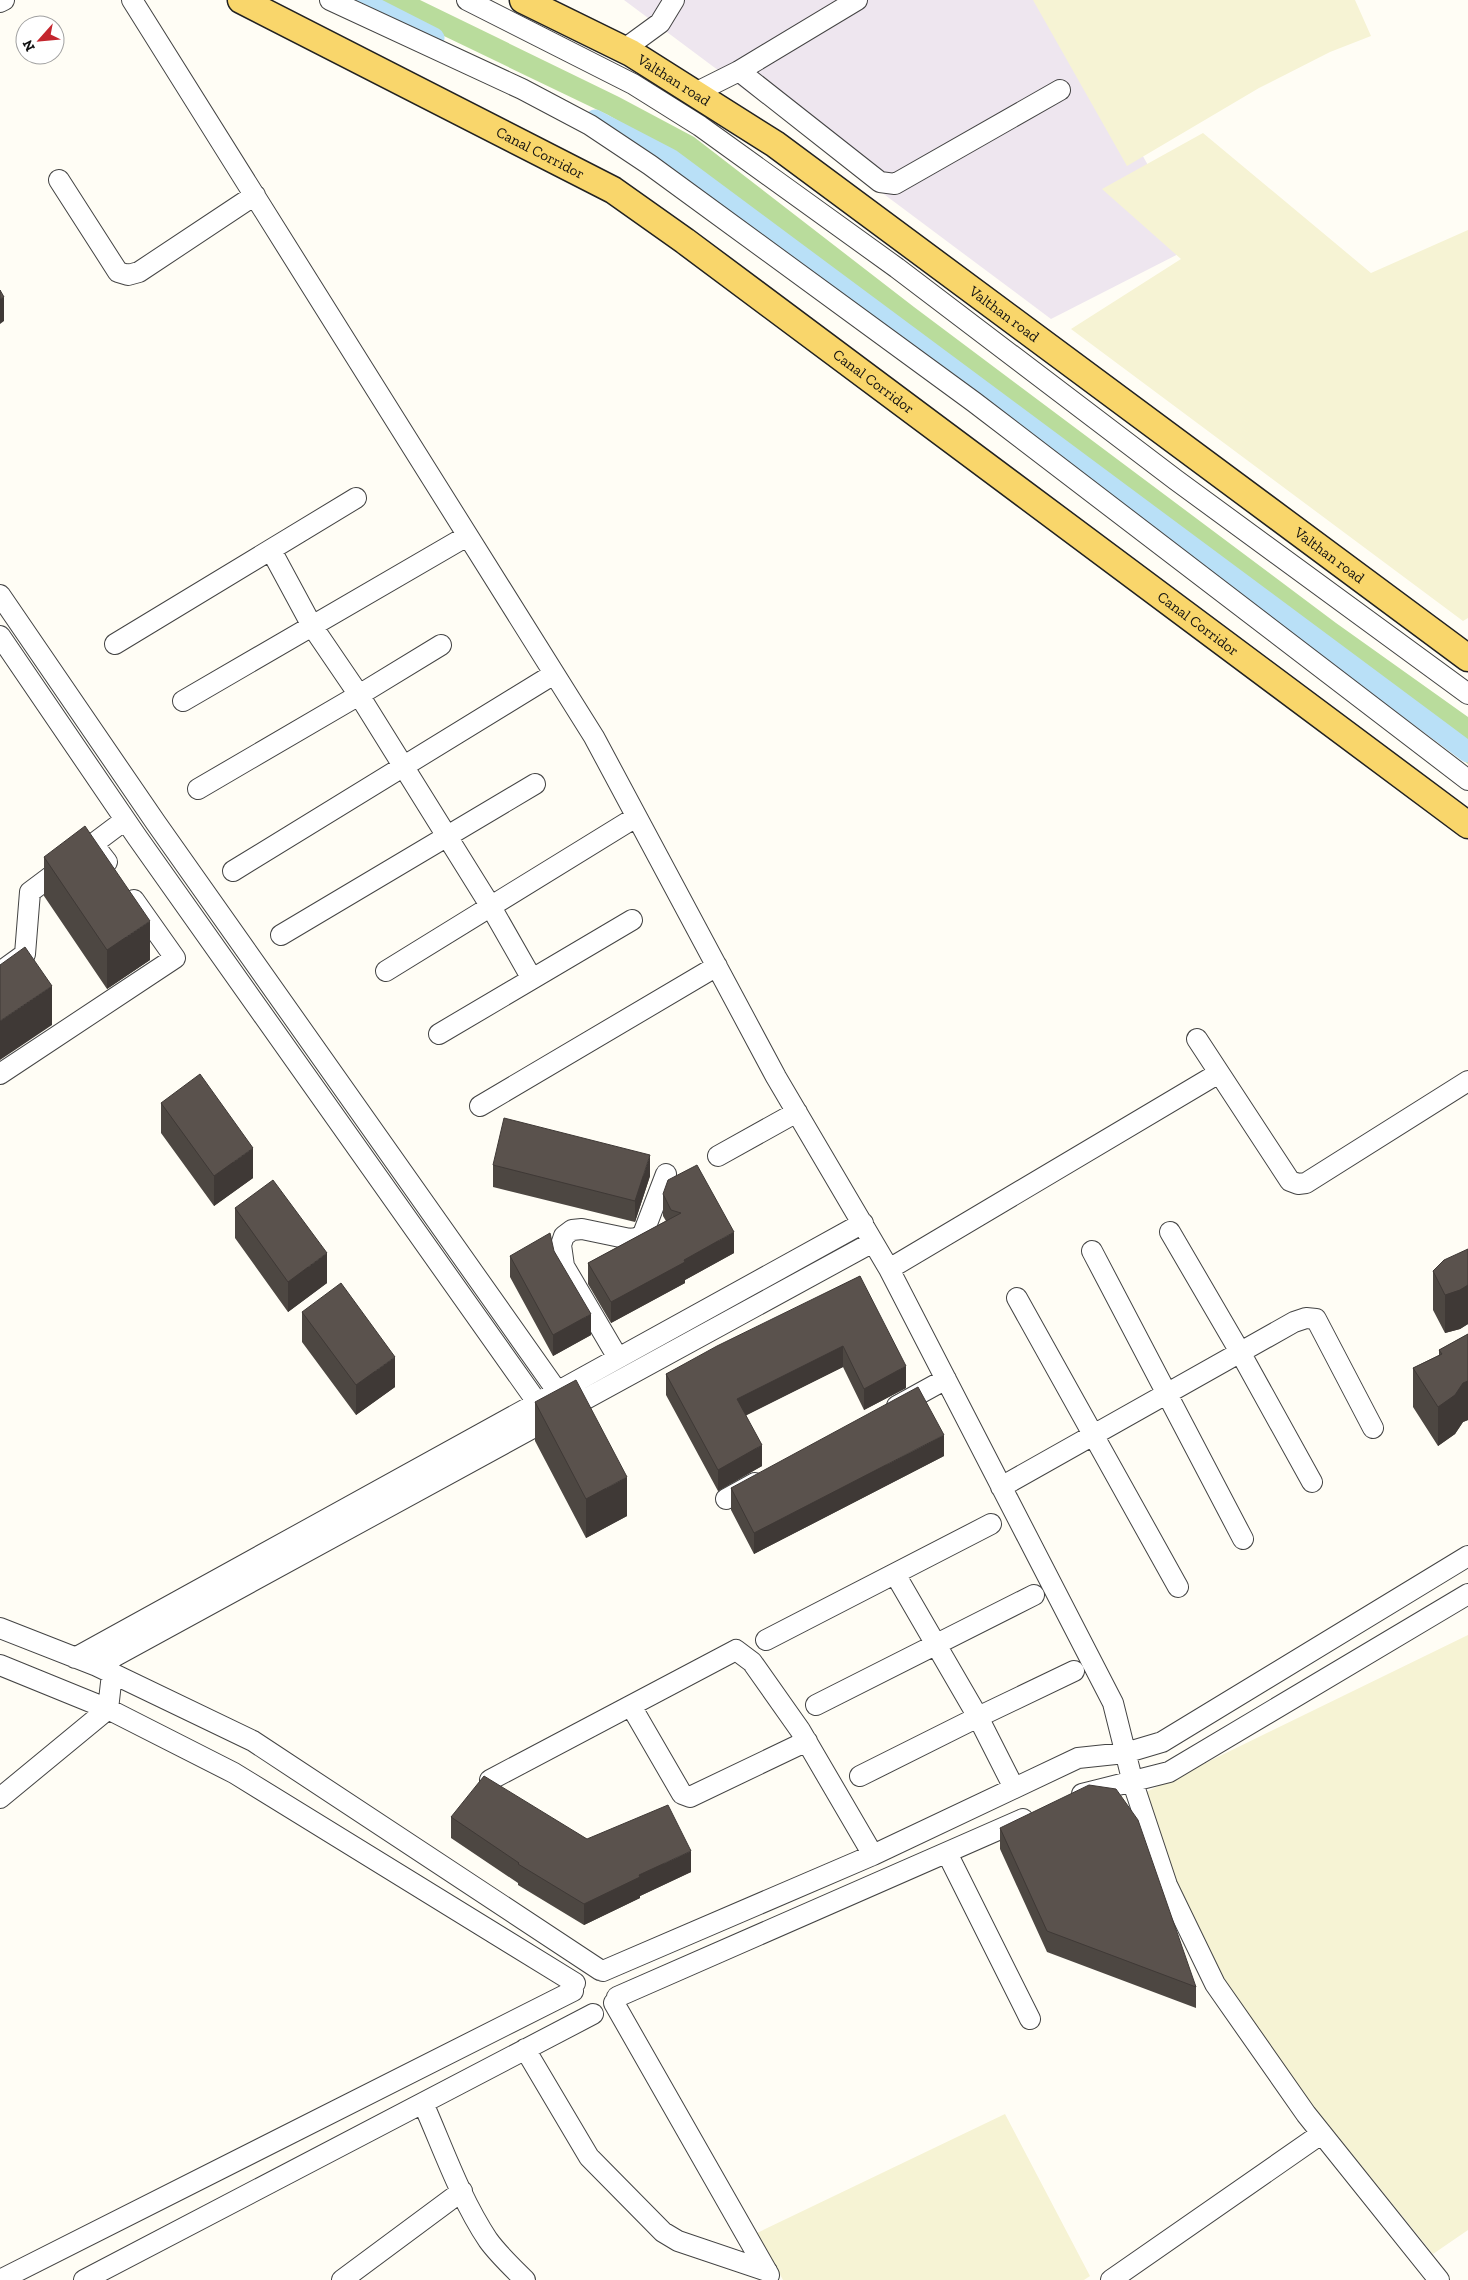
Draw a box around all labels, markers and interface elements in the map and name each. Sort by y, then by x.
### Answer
north arrow [15,15,65,65]
text: N [19,37,39,54]
street label: Valthan road [633,50,714,110]
street label: Canal Corridor [493,123,587,183]
street label: Valthan road [965,282,1043,346]
street label: Canal Corridor [829,345,918,418]
street label: Valthan road [1290,523,1369,588]
street label: Canal Corridor [1154,588,1242,660]

